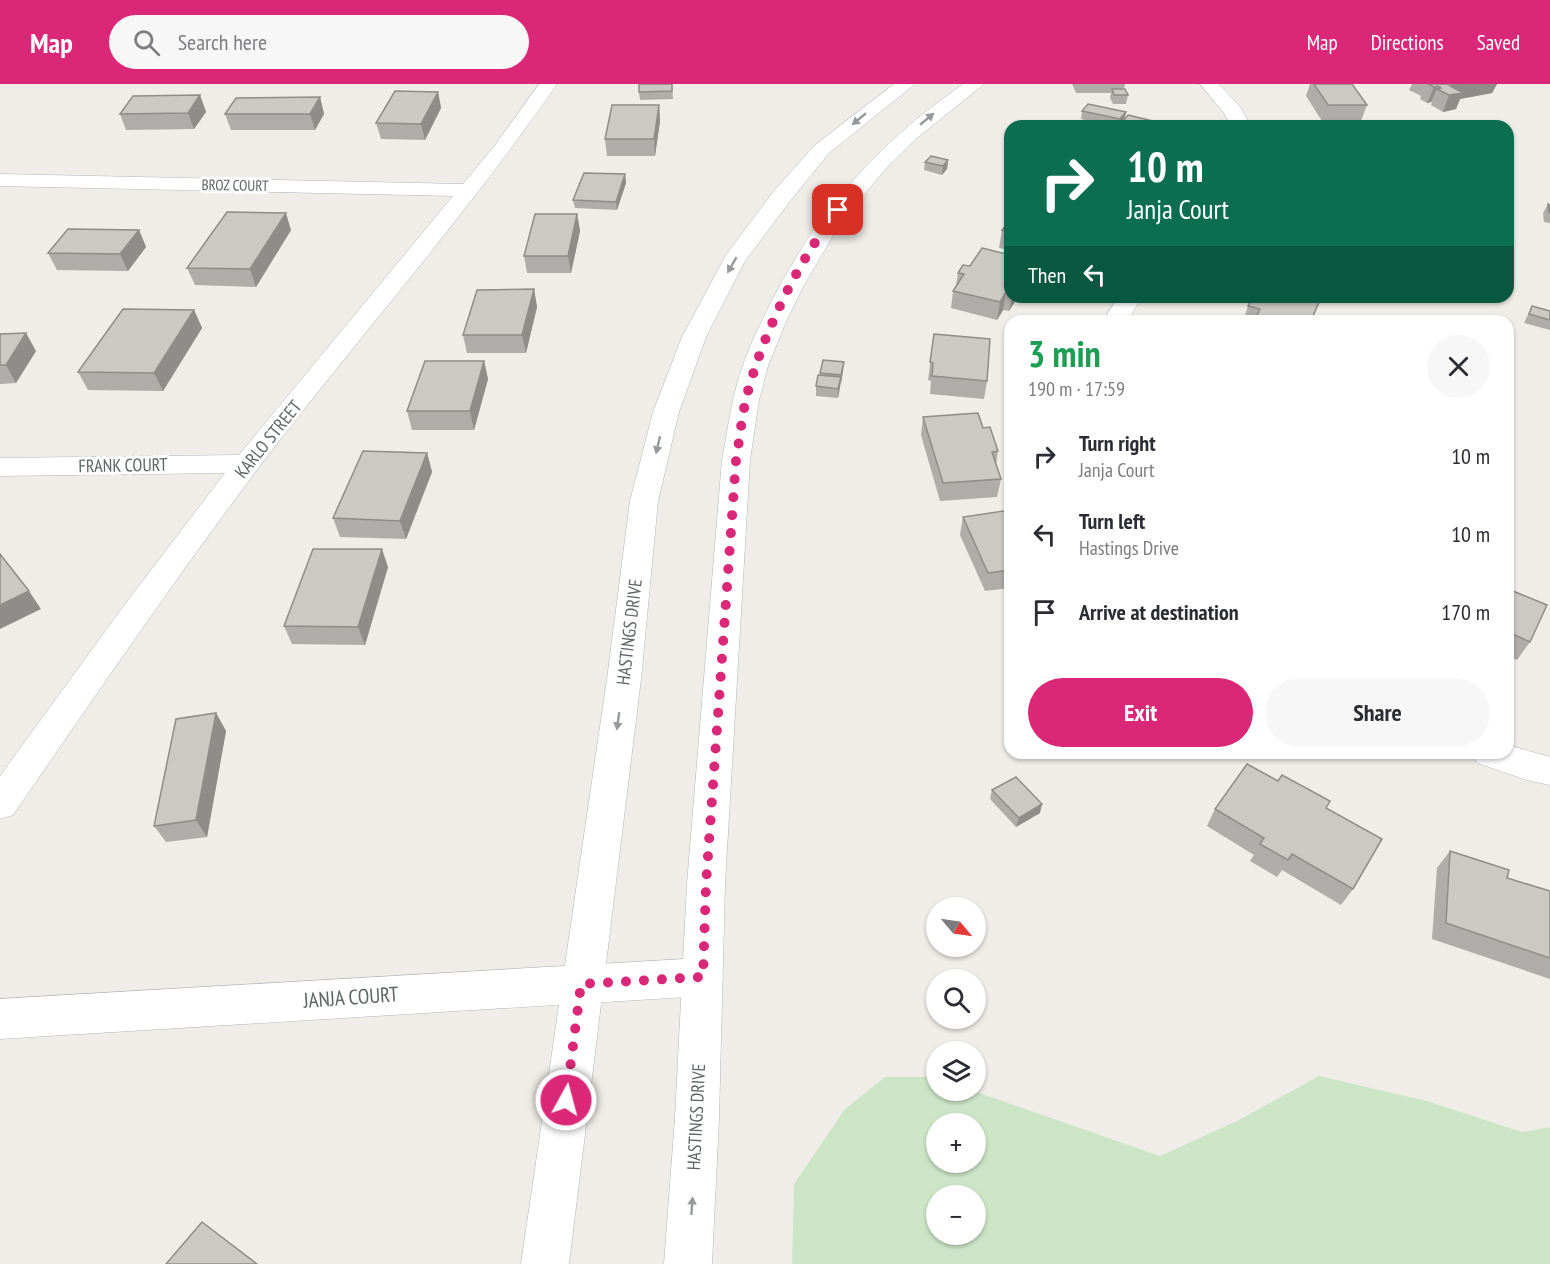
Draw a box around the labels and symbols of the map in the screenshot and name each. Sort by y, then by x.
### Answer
one-way arrow [852,112,867,125]
one-way arrow [919,112,935,125]
street label: BROZ COURT [201,175,269,195]
pin [812,184,863,235]
one-way arrow [727,257,737,274]
street label: KARLO STREET [230,395,306,483]
one-way arrow [652,436,662,454]
street label: FRANK COURT [78,453,168,477]
street label: HASTINGS DRIVE [611,578,647,686]
one-way arrow [614,711,623,730]
north arrow [926,897,986,957]
street label: JANJA COURT [302,980,400,1014]
street label: HASTINGS DRIVE [682,1063,710,1171]
position arrow [534,1068,598,1132]
one-way arrow [687,1196,696,1215]

